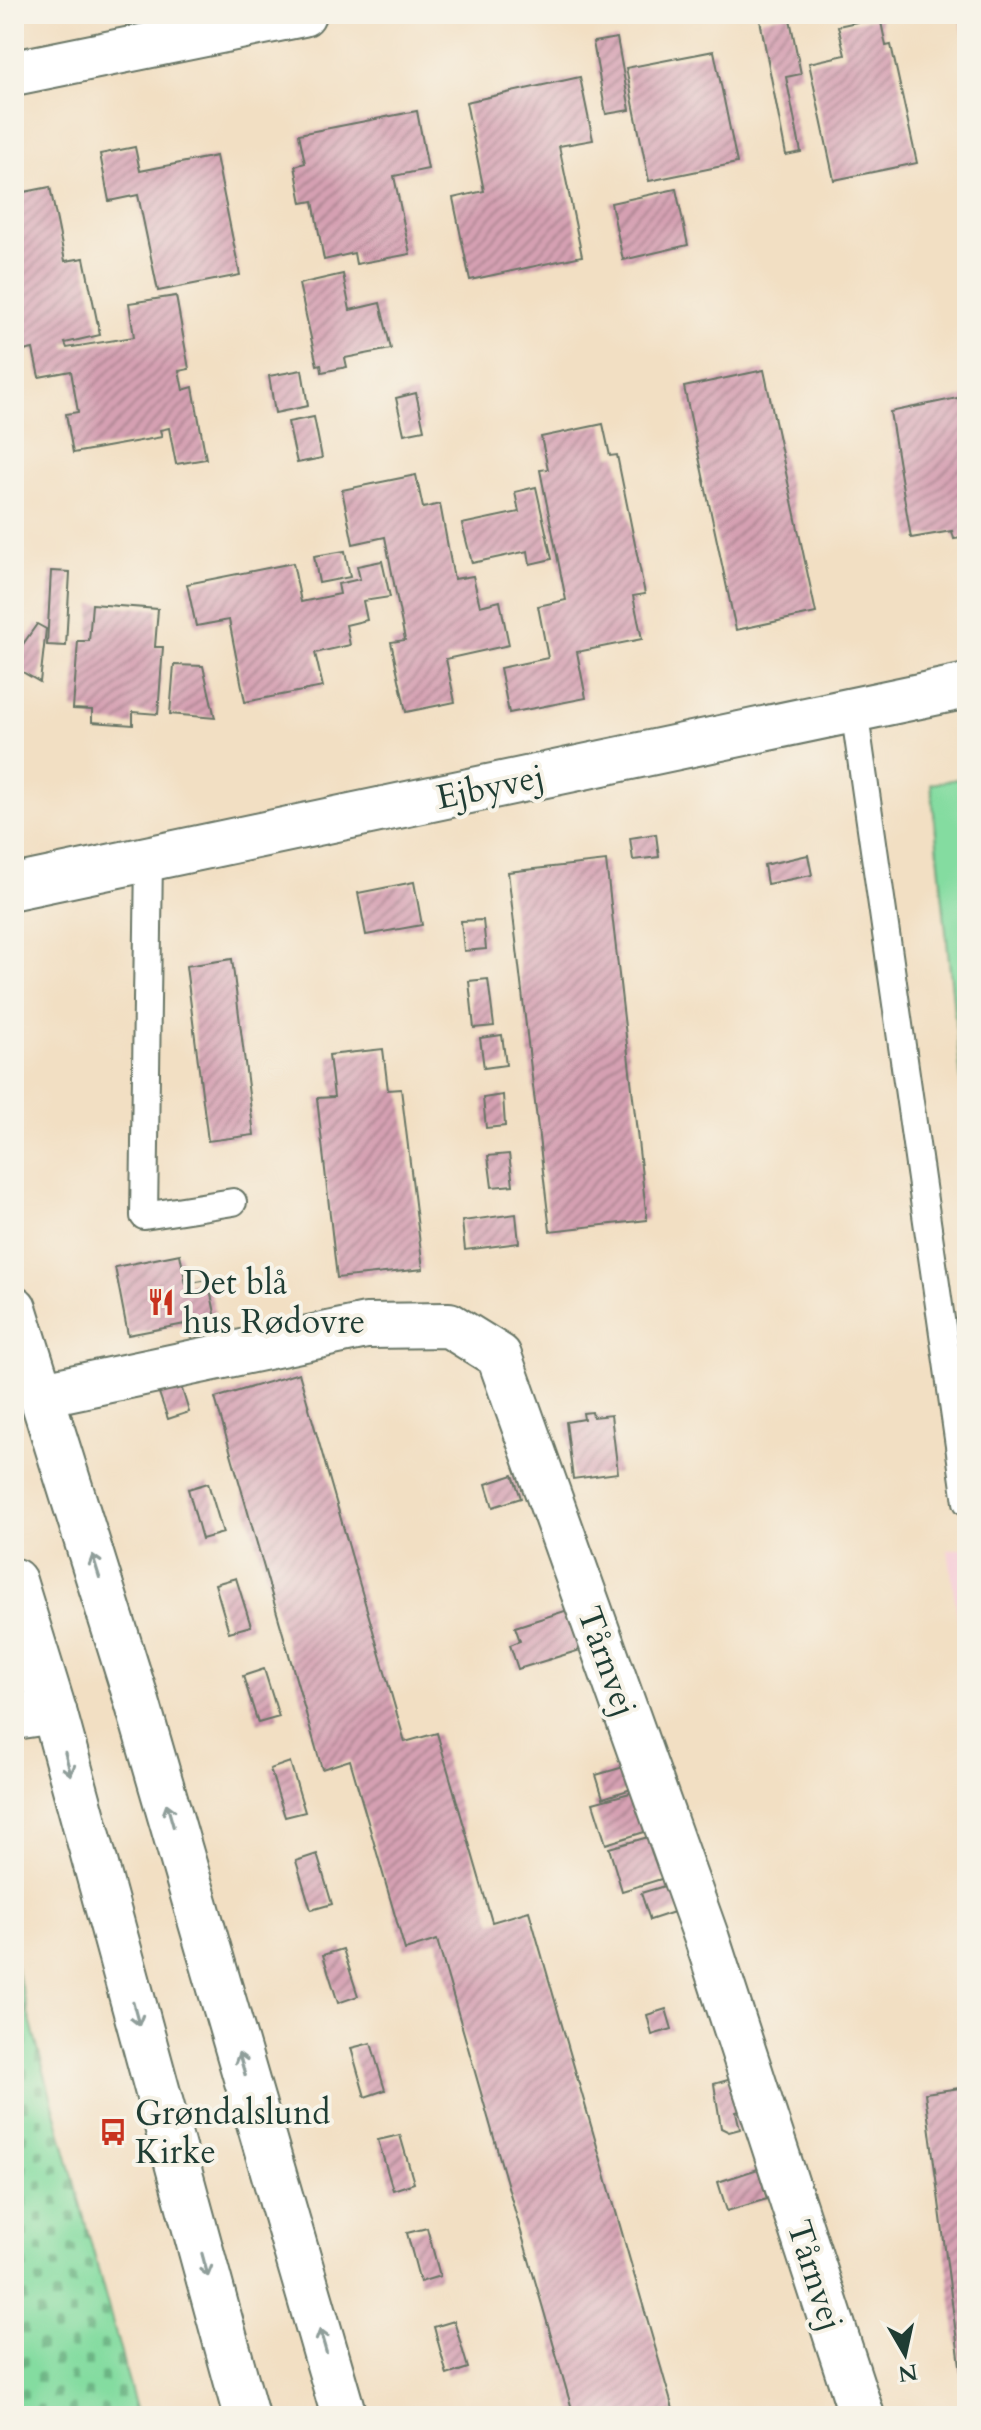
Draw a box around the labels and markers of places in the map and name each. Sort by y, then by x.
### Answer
place label: Det blå hus Rødovre [183,1260,365,1345]
restaurant icon: Det blå hus Rødovre [146,1287,176,1317]
place label: Grøndalslund Kirke [135,2090,330,2175]
bus stop icon: Grøndalslund Kirke [98,2117,128,2147]

